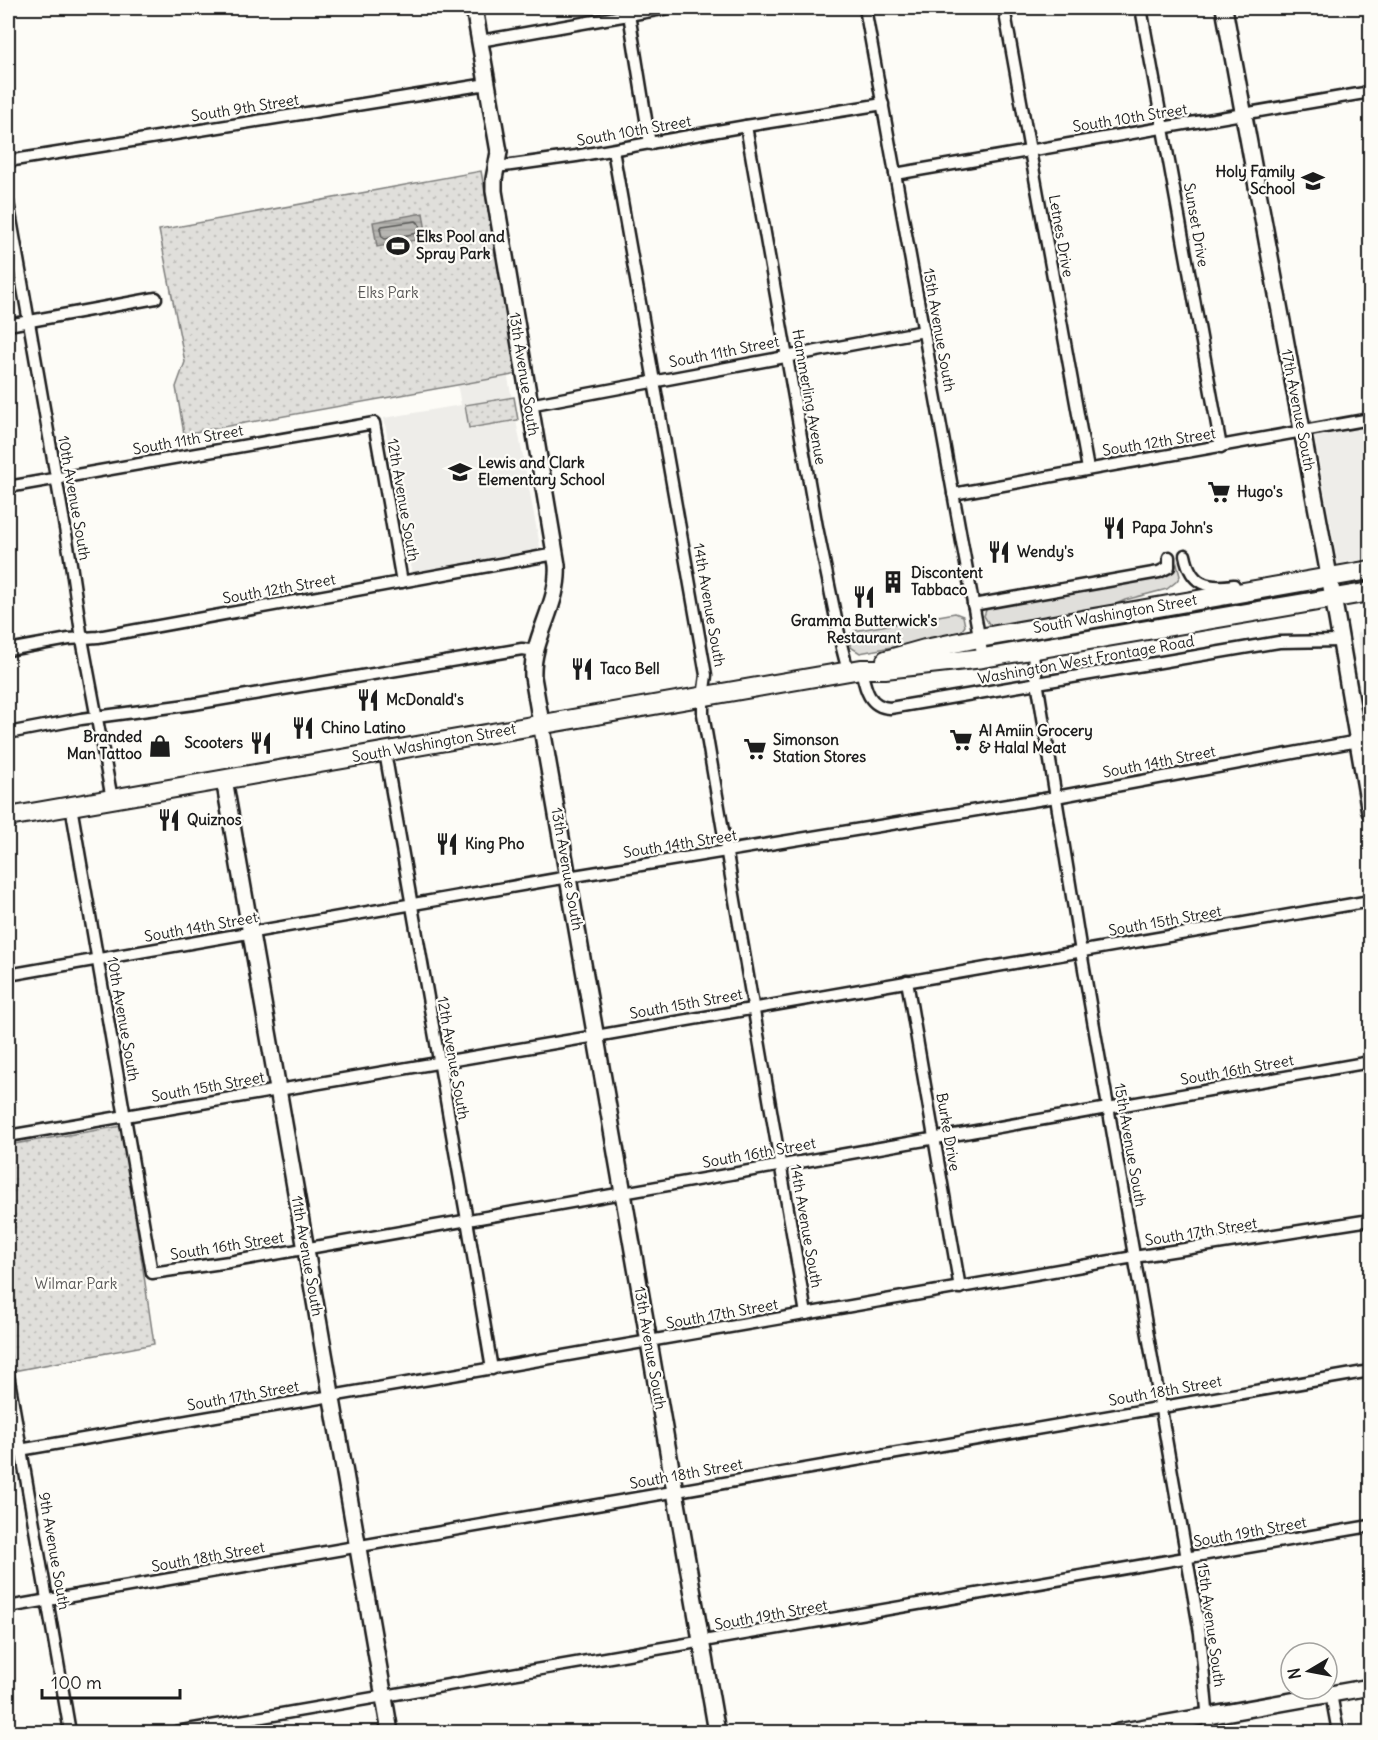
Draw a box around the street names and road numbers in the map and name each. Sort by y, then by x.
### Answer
street label: South 9th Street [190,90,300,125]
street label: South 10th Street [1071,99,1189,136]
street label: South 10th Street [575,111,693,150]
street label: Sunset Drive [1180,182,1213,268]
street label: Letnes Drive [1045,193,1078,279]
street label: 15th Avenue South [919,267,960,393]
street label: 13th Avenue South [505,311,544,437]
street label: Hammerling Avenue [788,328,831,466]
street label: South 11th Street [667,331,781,372]
street label: 17th Avenue South [1277,347,1320,473]
street label: South 11th Street [131,420,245,459]
street label: South 12th Street [1101,423,1217,460]
street label: 10th Avenue South [54,434,95,562]
street label: 12th Avenue South [383,437,424,563]
street label: 14th Avenue South [689,542,730,668]
street label: South 12th Street [221,569,337,608]
street label: South Washington Street [1031,590,1198,637]
street label: Washington West Frontage Road [976,631,1196,688]
street label: South Washington Street [350,719,517,766]
street label: South 14th Street [1101,741,1217,782]
street label: 13th Avenue South [547,806,588,932]
street label: South 14th Street [622,825,738,862]
street label: South 15th Street [1107,901,1223,940]
street label: South 14th Street [143,907,259,946]
street label: 10th Avenue South [103,955,144,1083]
street label: South 15th Street [628,984,744,1023]
street label: 12th Avenue South [433,995,474,1121]
street label: South 16th Street [1179,1050,1295,1089]
street label: South 15th Street [150,1067,266,1106]
street label: 15th Avenue South [1110,1082,1151,1208]
street label: Burke Drive [932,1091,965,1173]
street label: South 16th Street [701,1133,817,1172]
street label: 14th Avenue South [786,1163,827,1289]
street label: 11th Avenue South [288,1194,328,1318]
street label: South 17th Street [1143,1213,1258,1250]
street label: South 16th Street [169,1227,285,1264]
street label: 13th Avenue South [630,1285,671,1411]
street label: South 17th Street [664,1294,779,1333]
street label: South 18th Street [1107,1371,1223,1410]
street label: South 17th Street [185,1376,300,1415]
street label: South 18th Street [628,1454,744,1493]
street label: 9th Avenue South [35,1491,74,1611]
street label: South 19th Street [1192,1512,1308,1551]
street label: South 18th Street [150,1537,266,1576]
street label: 15th Avenue South [1193,1562,1230,1688]
street label: South 19th Street [713,1595,829,1634]

